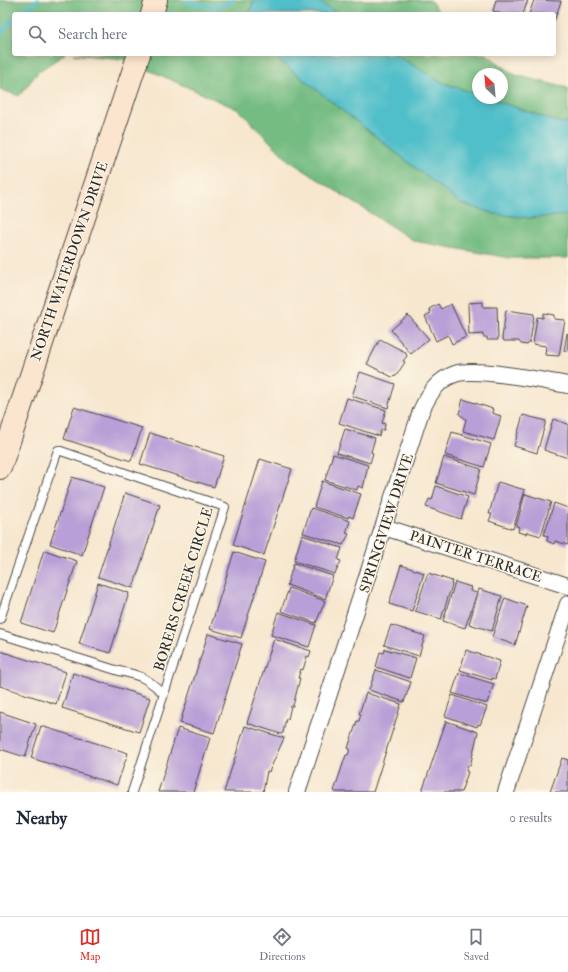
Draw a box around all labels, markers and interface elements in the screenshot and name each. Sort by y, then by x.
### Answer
search box [12,12,556,56]
icon: search [26,23,48,45]
text: Search here [58,25,127,44]
north arrow [472,68,508,104]
street label: NORTH WATERDOWN DRIVE [27,159,112,363]
street label: SPRINGVIEW DRIVE [356,451,417,595]
street label: BORERS CREEK CIRCLE [150,505,217,673]
street label: PAINTER TERRACE [408,527,544,586]
text: Nearby [16,808,67,829]
text: 0 results [509,810,552,826]
tab: Map [79,926,101,963]
tab: Directions [259,926,306,963]
tab: Saved [464,926,489,963]

